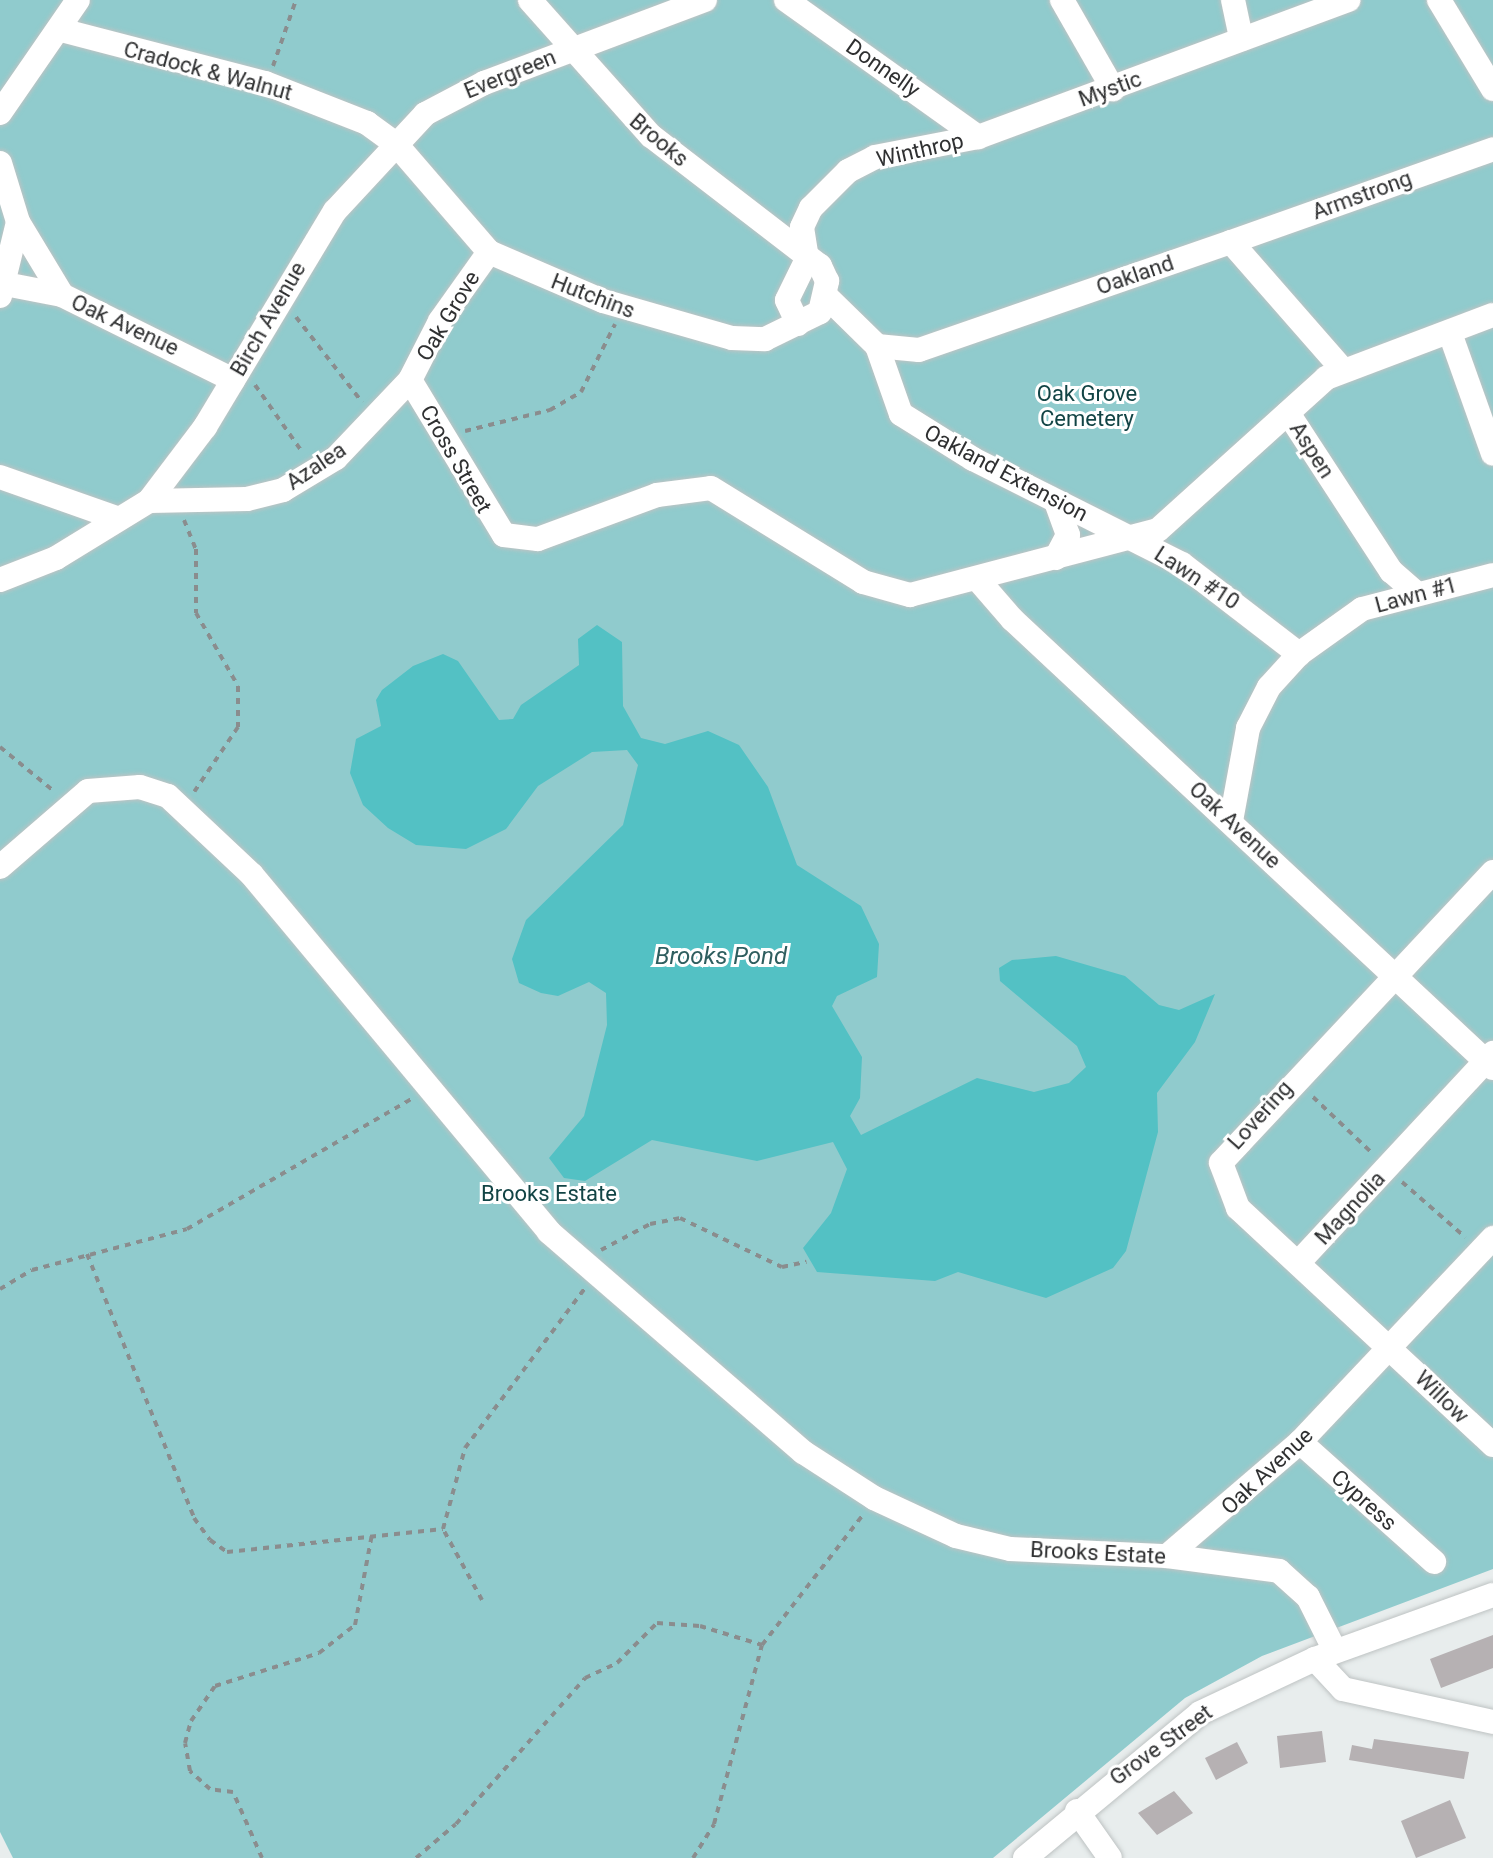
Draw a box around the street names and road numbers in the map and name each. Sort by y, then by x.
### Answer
street label: Donnelly [841,33,925,103]
street label: Cradock & Walnut [121,36,295,106]
street label: Evergreen [460,44,560,104]
street label: Mystic [1075,65,1145,113]
street label: Brooks [624,108,694,172]
street label: Winthrop [874,127,966,173]
street label: Armstrong [1309,165,1415,225]
street label: Oakland [1093,249,1177,301]
street label: Birch Avenue [225,257,311,381]
street label: Oak Grove [411,266,485,366]
street label: Hutchins [547,268,639,324]
street label: Oak Avenue [67,289,183,361]
street label: Cross Street [414,400,498,518]
street label: Aspen [1284,417,1340,483]
street label: Oakland Extension [920,419,1092,527]
street label: Azalea [281,437,351,495]
street label: Lawn #10 [1149,541,1245,615]
street label: Lawn #1 [1372,571,1460,619]
street label: Oak Avenue [1184,776,1286,874]
street label: Lovering [1222,1075,1298,1155]
street label: Magnolia [1309,1166,1391,1250]
street label: Willow [1410,1365,1474,1429]
street label: Oak Avenue [1216,1422,1318,1520]
street label: Cypress [1326,1464,1402,1536]
street label: Brooks Estate [1029,1536,1167,1570]
street label: Grove Street [1105,1699,1217,1791]

